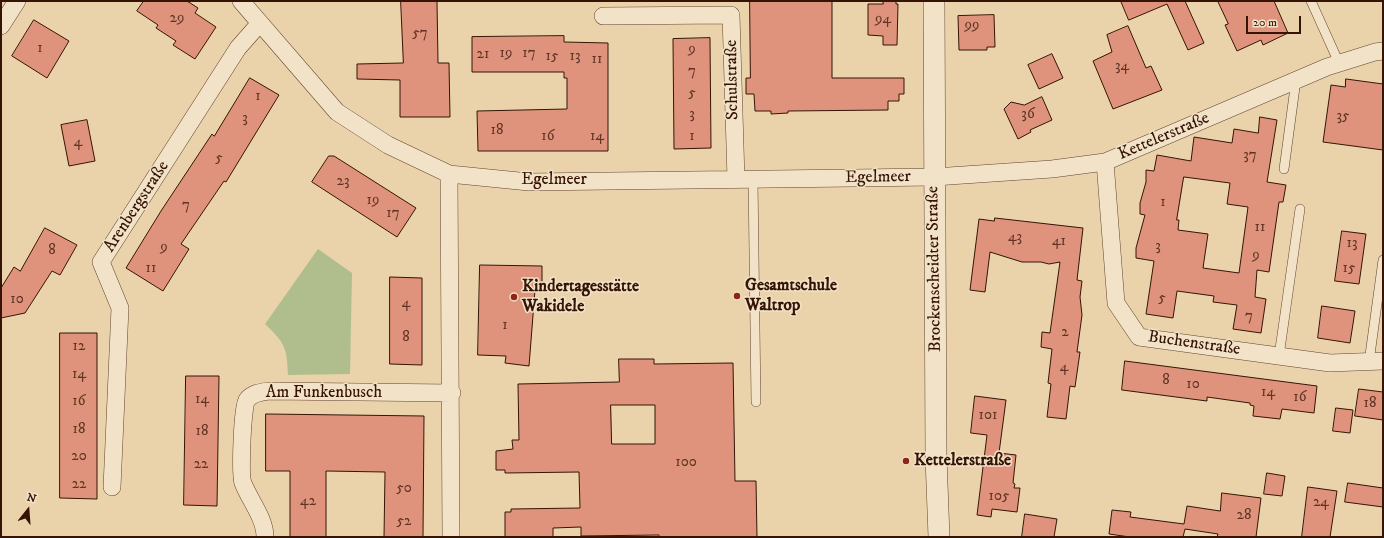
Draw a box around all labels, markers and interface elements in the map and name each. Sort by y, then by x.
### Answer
scale bar [1248,8,1303,34]
house number: 29 [170,10,184,28]
house number: 94 [875,11,891,29]
text: 20 m [1253,15,1277,30]
house number: 99 [965,17,979,35]
house number: 57 [412,25,428,43]
house number: 1 [37,40,43,58]
street label: Schulstraße [722,40,744,120]
house number: 9 [688,41,696,59]
house number: 19 [500,45,512,63]
house number: 17 [522,45,536,63]
house number: 21 [477,46,489,64]
house number: 15 [546,48,558,66]
house number: 13 [569,48,581,66]
house number: 11 [591,51,603,69]
house number: 34 [1115,58,1129,76]
house number: 7 [688,63,696,81]
house number: 5 [688,85,696,103]
house number: 1 [255,88,261,106]
house number: 3 [689,106,695,124]
house number: 36 [1021,106,1035,124]
house number: 35 [1336,108,1350,126]
street label: Kettelerstraße [1115,109,1213,165]
house number: 3 [242,110,248,128]
house number: 18 [490,122,504,140]
house number: 16 [541,128,555,146]
house number: 14 [590,128,604,146]
house number: 1 [689,128,695,146]
house number: 4 [74,134,82,152]
house number: 37 [1243,147,1257,165]
house number: 5 [215,150,223,168]
street label: Arenbergstraße [100,158,174,256]
street label: Egelmeer [845,167,911,189]
street label: Egelmeer [521,170,587,190]
house number: 23 [337,173,349,191]
street label: Brockenscheidter Straße [923,186,947,352]
house number: 19 [367,192,379,210]
house number: 1 [1160,194,1166,212]
house number: 7 [182,197,190,215]
house number: 17 [386,205,400,223]
house number: 11 [1254,219,1266,237]
house number: 43 [1008,229,1022,247]
house number: 41 [1052,233,1066,251]
house number: 13 [1346,235,1358,253]
house number: 3 [1155,238,1161,256]
house number: 9 [160,239,168,257]
house number: 8 [48,242,56,260]
house number: 9 [1252,247,1260,265]
house number: 11 [145,260,157,278]
house number: 15 [1343,260,1355,278]
place label: Gesamtschule Waltrop [745,276,837,316]
place label: Kindertagesstätte Wakidele [522,277,639,317]
house number: 5 [1158,290,1166,308]
house number: 10 [10,291,24,309]
marker: Gesamtschule Waltrop [732,291,742,301]
marker: Kindertagesstätte Wakidele [509,292,519,302]
house number: 4 [402,295,410,313]
house number: 7 [1245,308,1253,326]
house number: 1 [502,317,508,335]
house number: 2 [1061,324,1069,342]
street label: Buchenstraße [1147,327,1241,361]
house number: 8 [402,329,410,347]
house number: 12 [73,338,85,356]
house number: 4 [1060,359,1068,377]
house number: 14 [72,366,86,384]
house number: 8 [1162,372,1170,390]
house number: 10 [1186,376,1200,394]
street label: Am Funkenbusch [266,383,382,403]
house number: 14 [1261,384,1275,402]
house number: 16 [1293,389,1307,407]
house number: 14 [195,391,209,409]
house number: 16 [72,393,86,411]
house number: 18 [1363,395,1377,413]
house number: 101 [979,407,997,425]
house number: 18 [72,421,86,439]
house number: 18 [195,423,209,441]
house number: 20 [71,448,87,466]
place label: Kettelerstraße [914,451,1011,471]
house number: 100 [675,454,697,472]
house number: 22 [194,456,208,474]
marker: Kettelerstraße [901,456,911,466]
house number: 22 [72,476,86,494]
house number: 50 [396,480,412,498]
house number: 105 [989,488,1009,506]
north arrow [8,490,48,530]
text: N [25,491,38,507]
house number: 42 [300,493,316,511]
house number: 24 [1313,494,1329,512]
house number: 28 [1237,507,1251,525]
house number: 52 [397,513,411,531]

